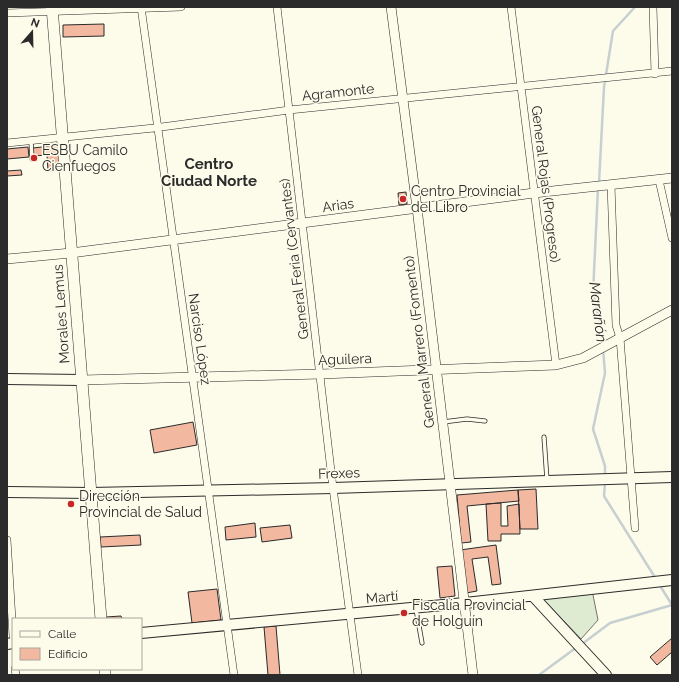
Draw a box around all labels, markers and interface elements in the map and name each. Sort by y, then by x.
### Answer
north arrow [12,12,52,52]
text: N [29,16,41,31]
street label: Agramonte [301,80,375,104]
street label: General Rojas (Progreso) [528,105,564,264]
place label: ESBU Camilo Cienfuegos [42,142,128,174]
marker: ESBU Camilo Cienfuegos [29,153,39,163]
district label: Centro Ciudad Norte [161,155,257,190]
street label: General Feria (Cervantes) [276,177,312,340]
place label: Centro Provincial del Libro [411,183,521,215]
marker: Centro Provincial del Libro [398,194,408,204]
street label: Arias [321,195,355,215]
street label: General Marrero (Fomento) [400,255,438,429]
street label: Morales Lemus [50,264,72,364]
water label: Marañón [585,281,611,343]
street label: Narciso López [186,292,214,386]
street label: Aguilera [318,350,372,368]
street label: Frexes [318,464,361,482]
place label: Dirección Provincial de Salud [79,488,202,520]
marker: Dirección Provincial de Salud [66,499,76,509]
street label: Martí [365,588,400,606]
place label: Fiscalía Provincial de Holguín [412,597,526,629]
marker: Fiscalía Provincial de Holguín [399,608,409,618]
legend [12,618,142,670]
text: Calle [48,627,76,641]
text: Edificio [48,647,88,661]

